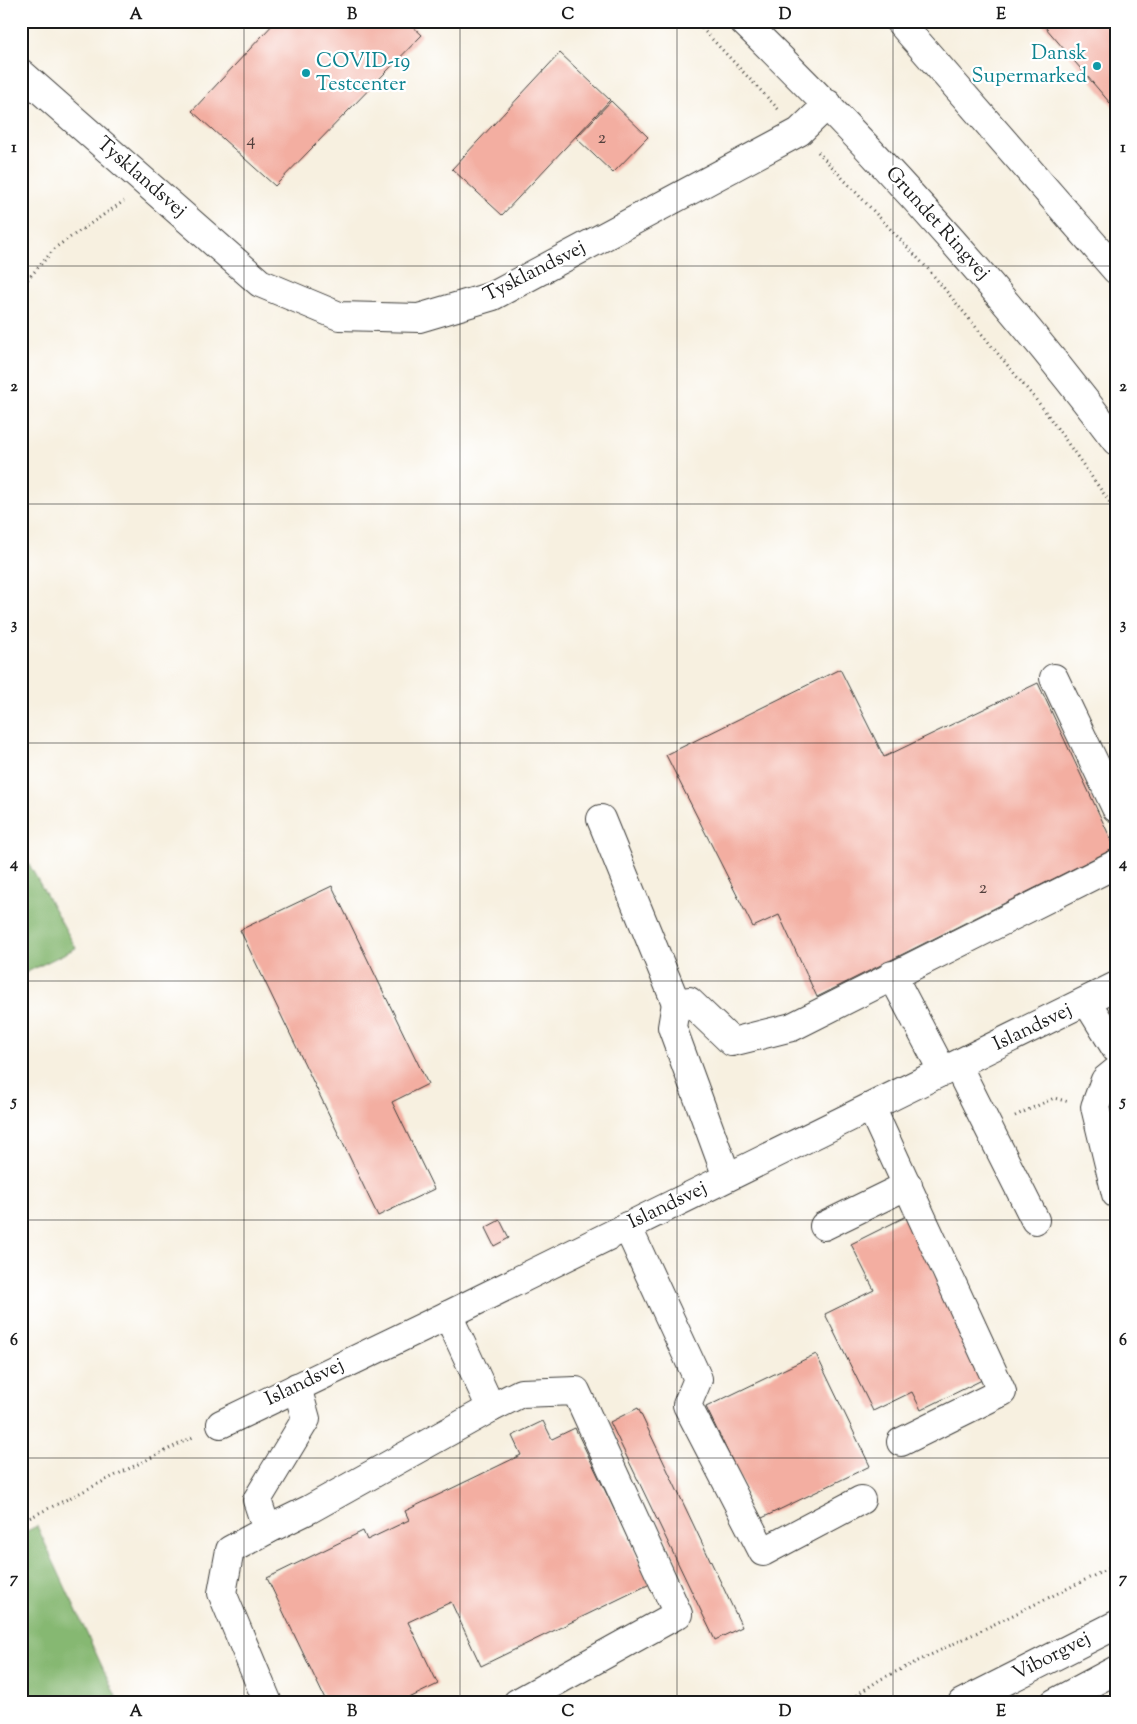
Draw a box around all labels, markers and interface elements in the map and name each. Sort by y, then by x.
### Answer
text: A [130,4,143,27]
text: B [347,4,357,27]
text: C [562,4,575,27]
text: D [779,4,792,27]
text: E [996,4,1006,27]
place label: Dansk Supermarked [972,40,1087,92]
place label: COVID-19 Testcenter [316,48,410,100]
marker: Dansk Supermarked [1091,60,1103,72]
marker: COVID-19 Testcenter [300,67,312,79]
house number: 2 [598,126,607,152]
house number: 4 [246,128,256,154]
street label: Tysklandsvej [90,131,192,225]
text: 1 [11,137,17,160]
text: 1 [1120,137,1126,160]
street label: Grundet Ringvej [878,161,996,287]
street label: Tysklandsvej [479,234,591,310]
text: 2 [10,376,18,399]
text: 2 [1119,376,1127,399]
text: 3 [11,614,18,637]
text: 3 [1120,614,1127,637]
text: 4 [9,853,18,876]
text: 4 [1118,853,1127,876]
house number: 2 [979,876,988,902]
street label: Islandsvej [989,996,1077,1060]
text: 5 [9,1091,17,1114]
text: 5 [1118,1091,1126,1114]
street label: Islandsvej [624,1174,712,1238]
text: 6 [10,1330,18,1353]
text: 6 [1119,1330,1127,1353]
street label: Islandsvej [261,1351,349,1415]
text: 7 [10,1568,19,1591]
text: 7 [1119,1568,1128,1591]
street label: Viborgvej [1008,1625,1096,1689]
text: A [130,1701,143,1724]
text: B [347,1701,357,1724]
text: C [562,1701,575,1724]
text: D [779,1701,792,1724]
text: E [996,1701,1006,1724]

